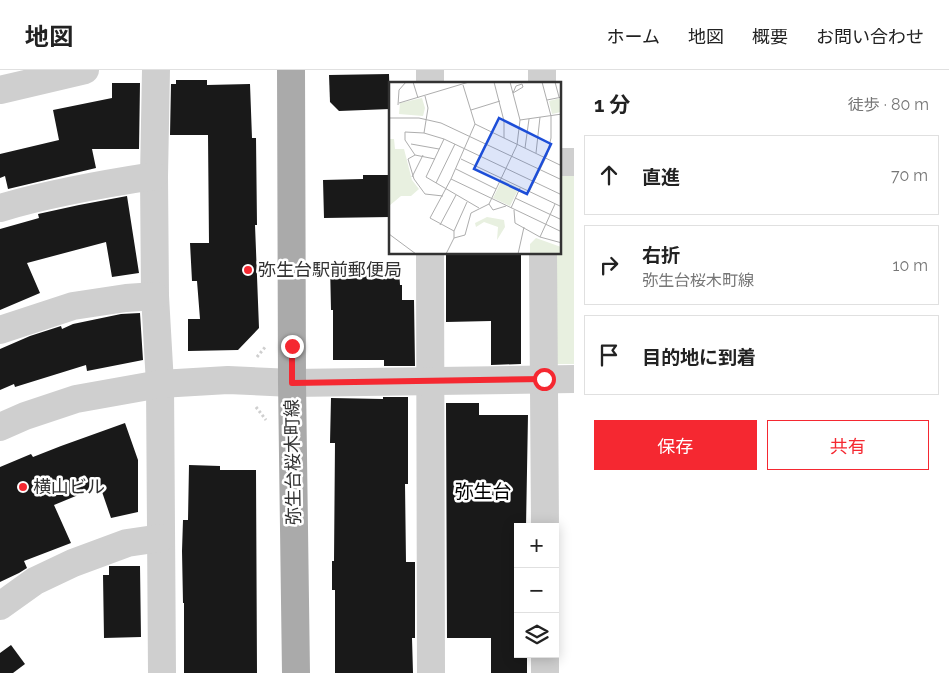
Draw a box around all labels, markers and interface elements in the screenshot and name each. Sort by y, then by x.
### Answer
text: 地図 [25,22,73,51]
text: ホーム [607,26,660,47]
text: 地図 [688,26,724,47]
text: 概要 [752,26,788,47]
text: お問い合わせ [816,26,924,47]
inset map [389,82,562,255]
text: 1 分 [594,92,630,117]
text: 徒歩 · 80 m [848,95,929,114]
icon: ahead [595,161,623,189]
text: 直進 [642,166,680,188]
text: 70 m [891,166,928,185]
text: 右折 [642,244,680,266]
icon: right [595,251,623,279]
text: 10 m [893,256,928,275]
place label: 弥生台駅前郵便局 [258,259,402,280]
marker: 弥生台駅前郵便局 [242,264,254,276]
text: 弥生台桜木町線 [642,271,754,290]
route end [281,335,304,358]
icon: arrive [595,341,623,369]
text: 目的地に到着 [642,346,756,368]
route start [533,368,556,391]
street label: 弥生台桜木町線 [281,399,304,525]
button: 保存 [594,420,757,470]
button: 共有 [767,420,929,470]
place label: 横山ビル [33,476,105,497]
district label: 弥生台 [454,480,512,502]
marker: 横山ビル [17,481,29,493]
map controls [514,523,559,658]
button: + [514,523,559,568]
button: − [514,568,559,613]
button: layers [514,613,559,658]

